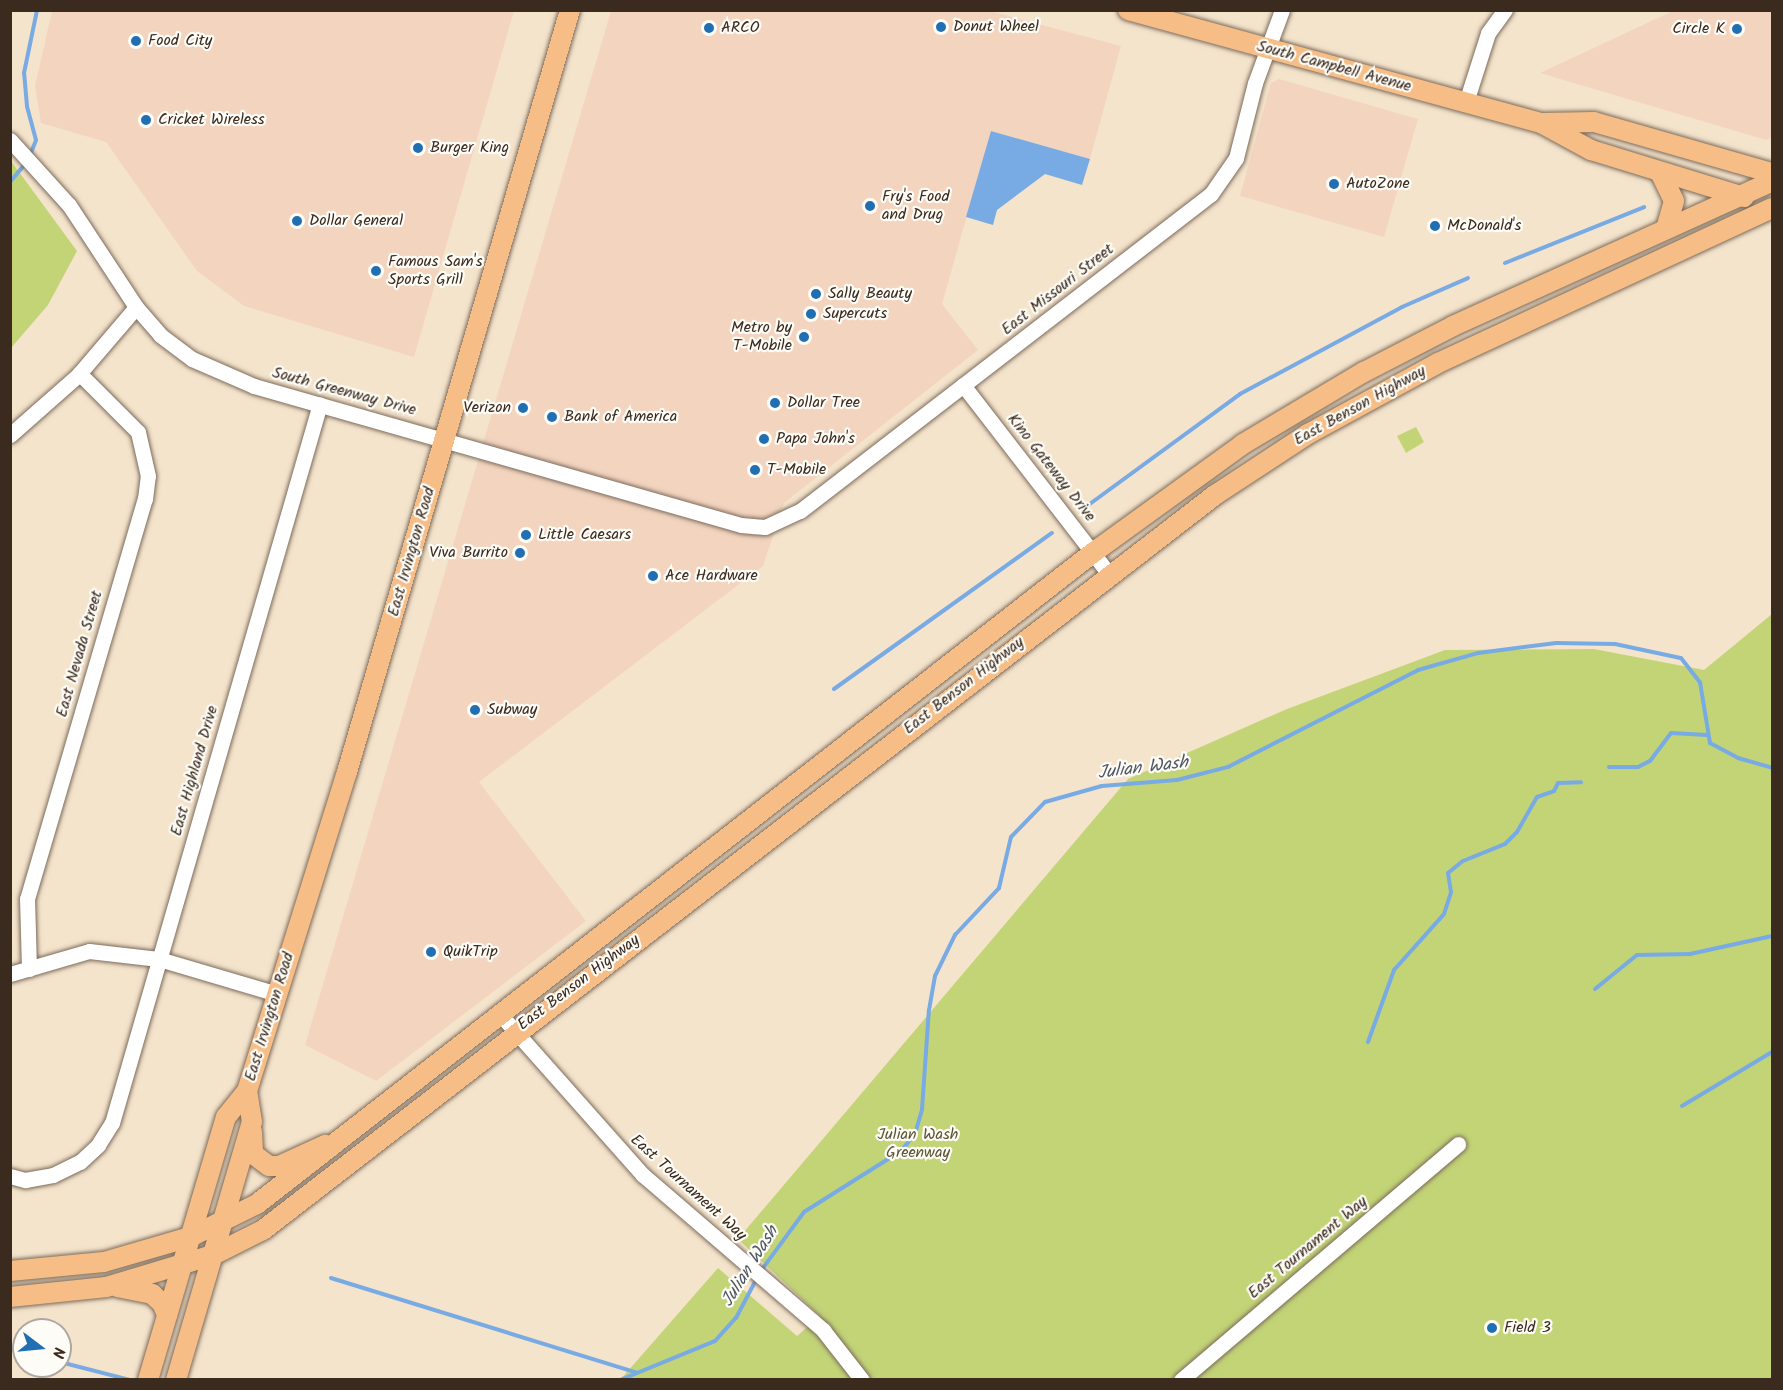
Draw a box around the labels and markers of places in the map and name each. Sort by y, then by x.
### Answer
place label: Donut Wheel [953,17,1039,37]
place label: ARCO [721,18,759,38]
place label: Circle K [1672,19,1725,39]
marker: Donut Wheel [934,20,948,34]
marker: ARCO [702,21,716,35]
marker: Circle K [1730,22,1744,36]
place label: Food City [148,31,212,51]
marker: Food City [129,34,143,48]
place label: Cricket Wireless [158,110,265,130]
marker: Cricket Wireless [139,113,153,127]
place label: Burger King [430,138,509,158]
marker: Burger King [411,141,425,155]
place label: AutoZone [1346,174,1410,194]
marker: AutoZone [1327,177,1341,191]
place label: Fry's Food and Drug [882,187,950,225]
marker: Fry's Food and Drug [863,199,877,213]
place label: Dollar General [309,211,403,231]
marker: Dollar General [290,214,304,228]
place label: McDonald's [1447,216,1521,236]
marker: McDonald's [1428,219,1442,233]
place label: Famous Sam's Sports Grill [388,252,483,290]
marker: Famous Sam's Sports Grill [369,264,383,278]
place label: Sally Beauty [828,284,912,304]
marker: Sally Beauty [809,287,823,301]
place label: Supercuts [823,304,887,324]
marker: Supercuts [804,307,818,321]
place label: Metro by T-Mobile [731,318,792,356]
marker: Metro by T-Mobile [797,330,811,344]
place label: Dollar Tree [787,393,860,413]
marker: Dollar Tree [768,396,782,410]
place label: Verizon [463,398,511,418]
marker: Verizon [516,401,530,415]
place label: Bank of America [564,407,677,427]
marker: Bank of America [545,410,559,424]
place label: Papa John's [776,429,855,449]
marker: Papa John's [757,432,771,446]
place label: T-Mobile [767,460,826,480]
marker: T-Mobile [748,463,762,477]
place label: Little Caesars [538,525,631,545]
marker: Little Caesars [519,528,533,542]
place label: Viva Burrito [429,543,508,563]
marker: Viva Burrito [513,546,527,560]
place label: Ace Hardware [665,566,758,586]
marker: Ace Hardware [646,569,660,583]
place label: Subway [487,700,537,720]
marker: Subway [468,703,482,717]
place label: QuikTrip [443,942,498,962]
marker: QuikTrip [424,945,438,959]
place label: Field 3 [1504,1318,1551,1338]
marker: Field 3 [1485,1321,1499,1335]

